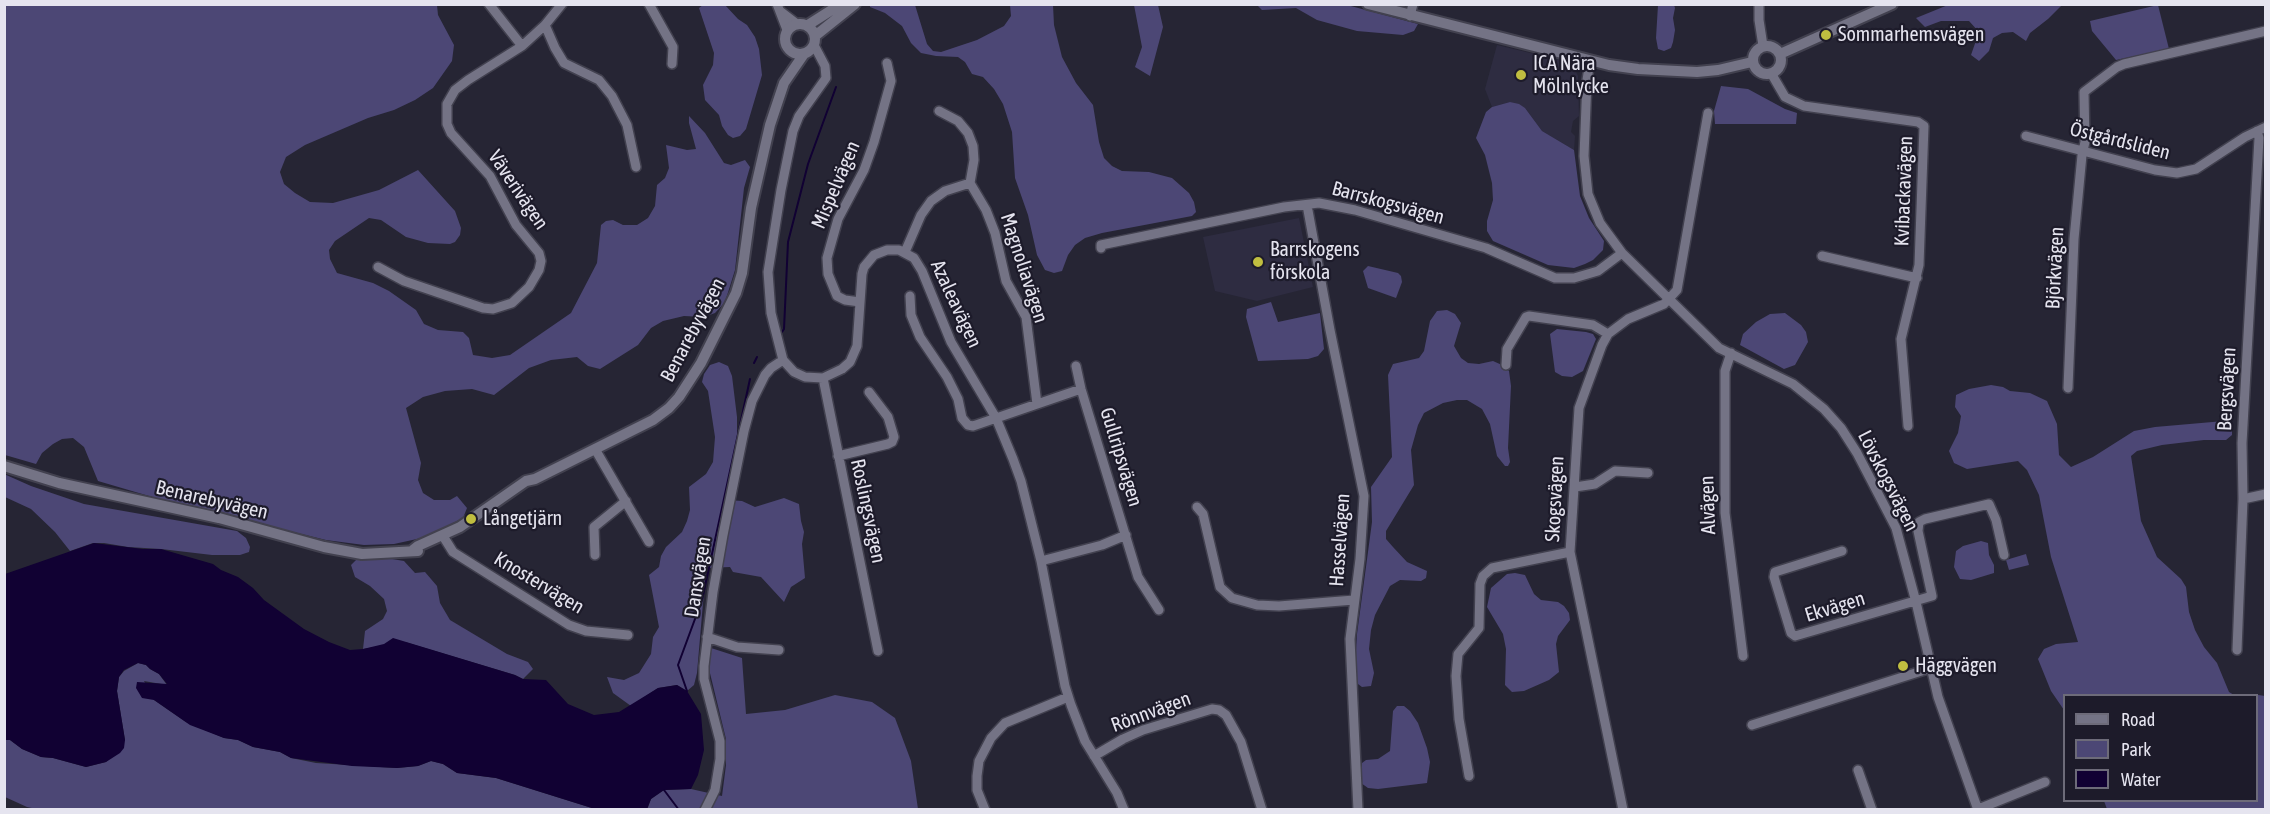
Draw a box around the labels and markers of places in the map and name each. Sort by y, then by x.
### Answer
place label: Sommarhemsvägen [1838,23,1984,47]
marker: Sommarhemsvägen [1819,28,1833,42]
place label: ICA Nära Mölnlycke [1533,52,1609,99]
marker: ICA Nära Mölnlycke [1514,68,1528,82]
place label: Barrskogens förskola [1270,238,1359,285]
marker: Barrskogens förskola [1251,255,1265,269]
place label: Långetjärn [483,507,562,531]
marker: Långetjärn [464,512,478,526]
place label: Häggvägen [1915,654,1997,678]
marker: Häggvägen [1896,659,1910,673]

